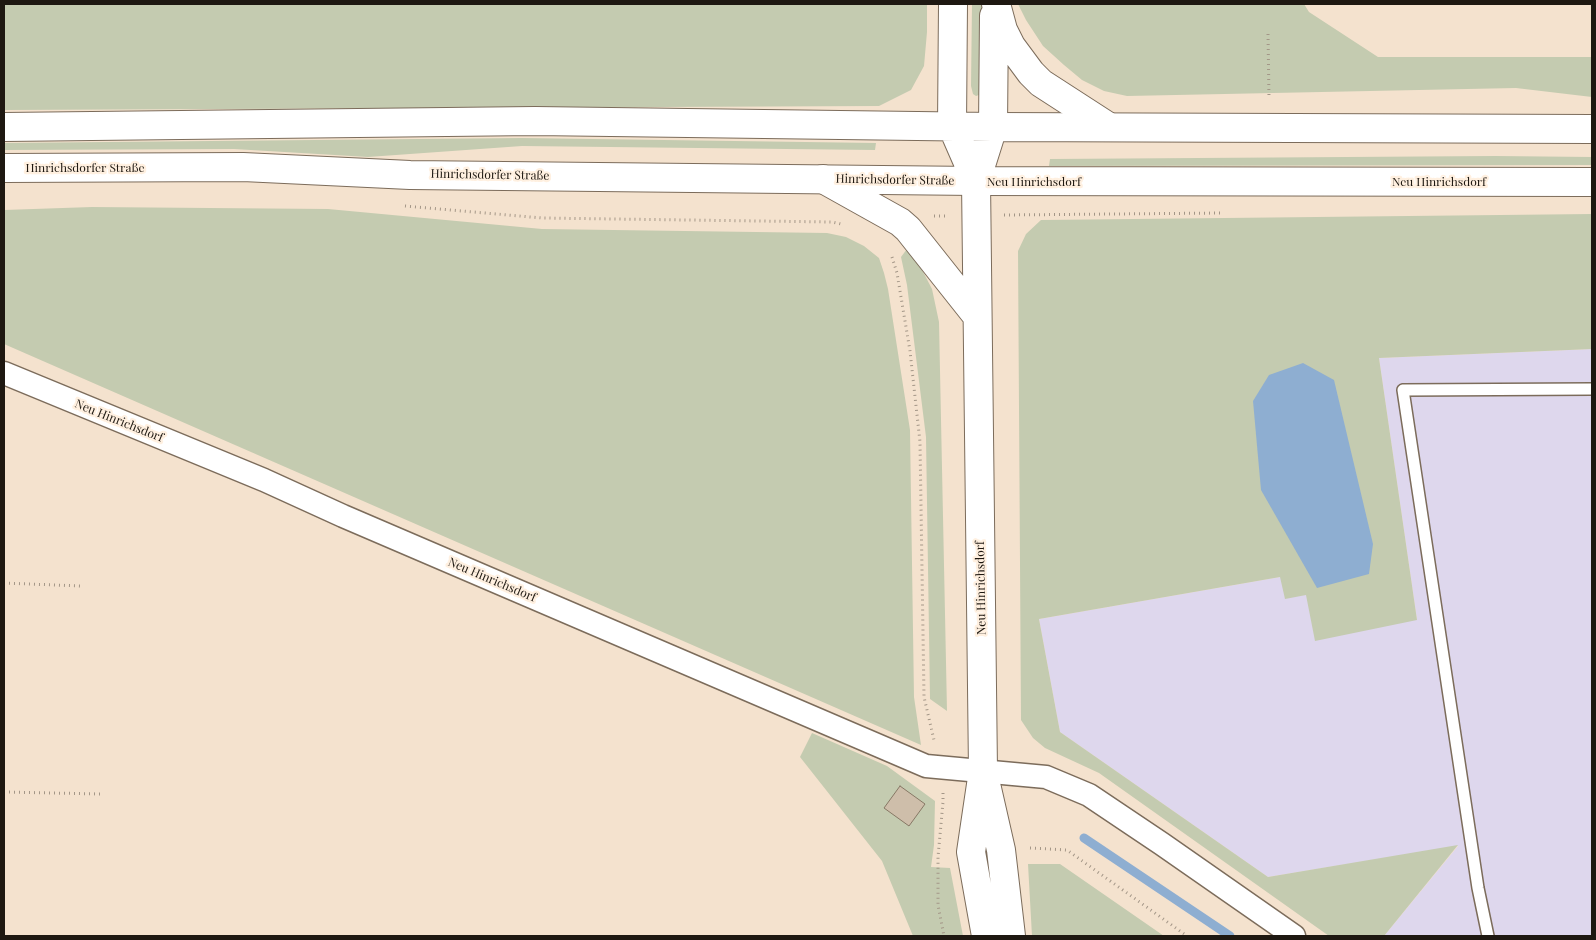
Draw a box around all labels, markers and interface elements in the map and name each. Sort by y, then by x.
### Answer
street label: Hinrichsdorfer Straße [25,161,145,175]
street label: Hinrichsdorfer Straße [430,167,550,183]
street label: Hinrichsdorfer Straße [835,172,955,188]
street label: Neu Hinrichsdorf [987,175,1081,189]
street label: Neu Hinrichsdorf [1392,175,1486,189]
street label: Neu Hinrichsdorf [73,397,165,445]
street label: Neu Hinrichsdorf [973,541,989,635]
street label: Neu Hinrichsdorf [446,555,538,605]

